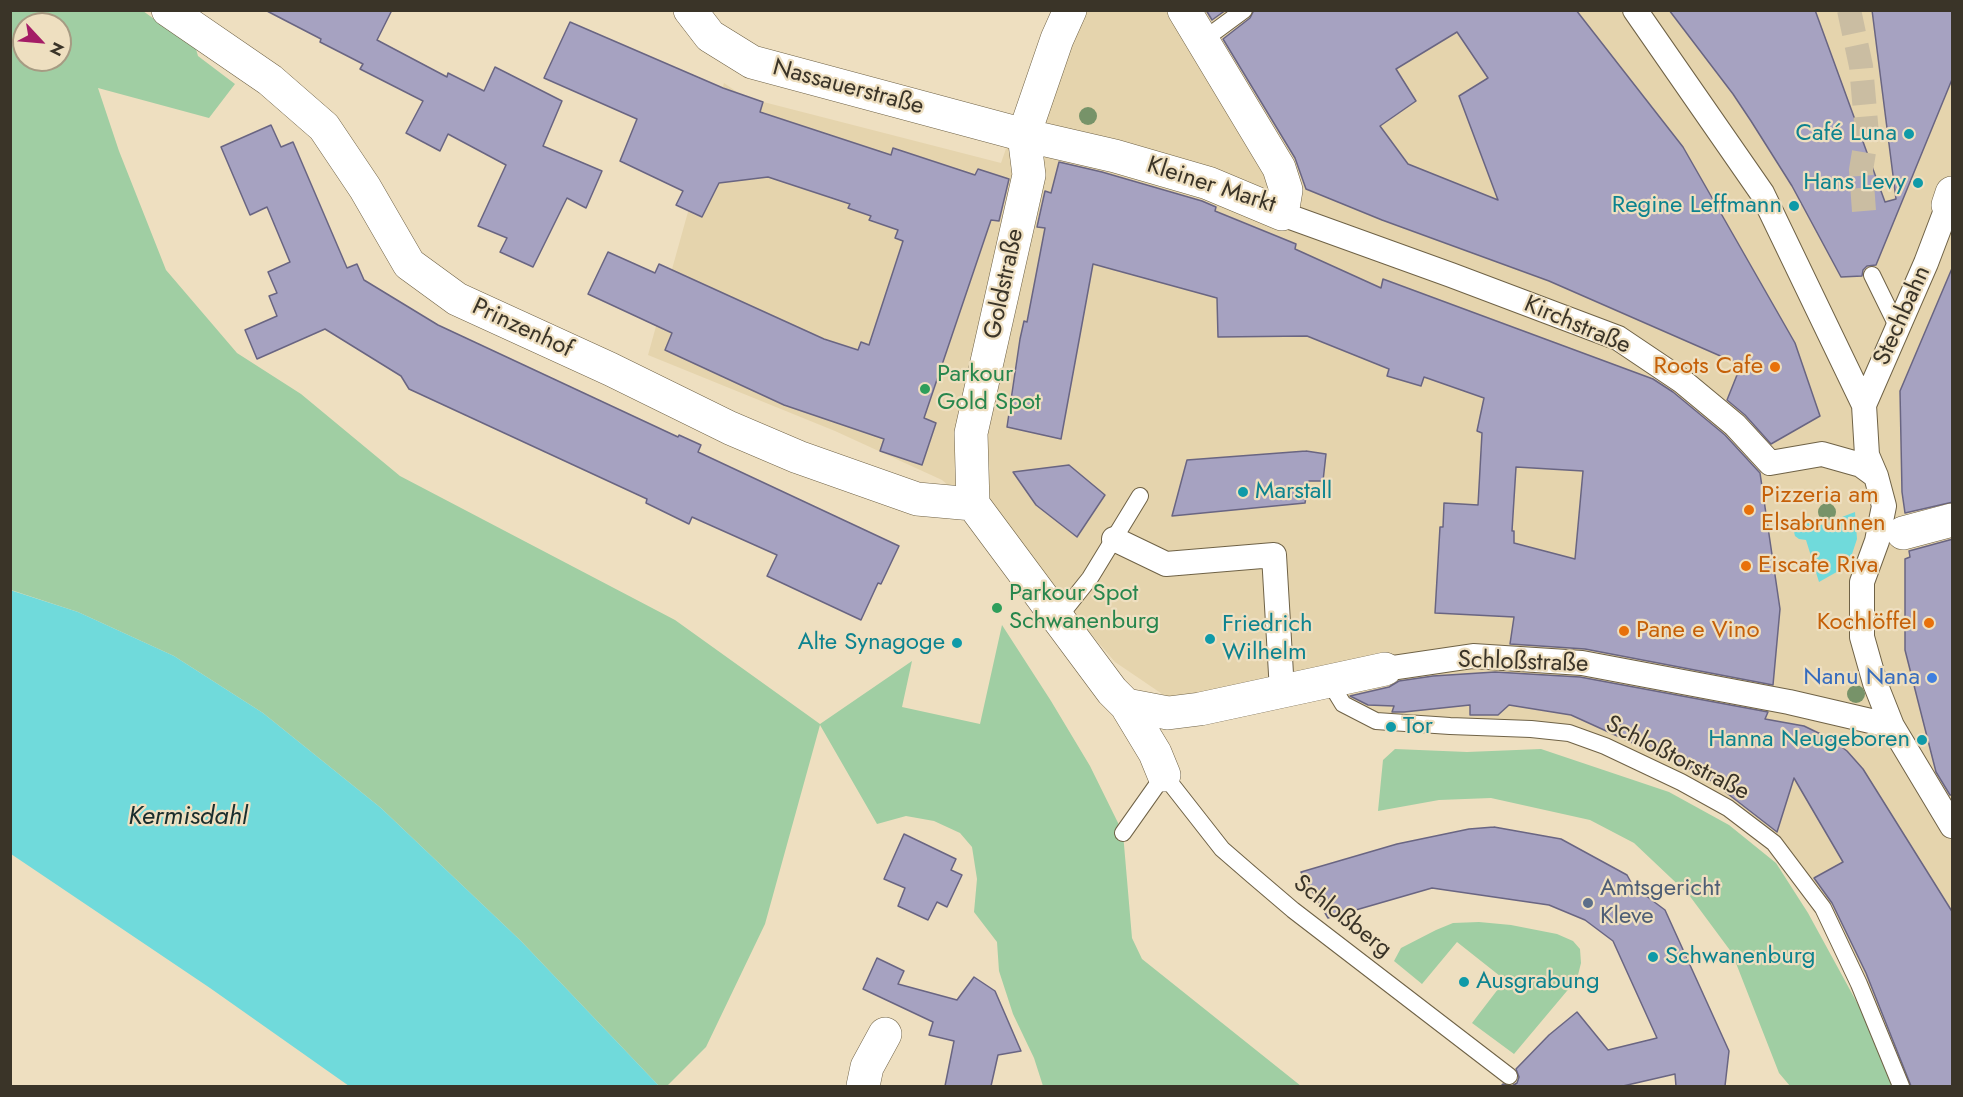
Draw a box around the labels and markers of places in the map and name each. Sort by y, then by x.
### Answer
place label: Café Luna [1796,120,1897,148]
marker: Café Luna [1902,127,1916,141]
place label: Hans Levy [1803,169,1906,197]
marker: Hans Levy [1911,176,1925,190]
place label: Regine Leffmann [1612,192,1782,220]
marker: Regine Leffmann [1787,199,1801,213]
place label: Roots Cafe [1654,353,1763,381]
marker: Roots Cafe [1768,360,1782,374]
place label: Parkour Gold Spot [937,361,1041,417]
marker: Parkour Gold Spot [918,382,932,396]
place label: Marstall [1255,478,1332,506]
place label: Pizzeria am Elsabrunnen [1761,482,1886,538]
marker: Marstall [1236,485,1250,499]
marker: Pizzeria am Elsabrunnen [1742,503,1756,517]
place label: Eiscafe Riva [1758,552,1878,580]
marker: Eiscafe Riva [1739,559,1753,573]
place label: Parkour Spot Schwanenburg [1009,580,1159,636]
marker: Parkour Spot Schwanenburg [990,601,1004,615]
place label: Kochlöffel [1817,609,1917,637]
place label: Friedrich Wilhelm [1222,611,1313,667]
marker: Kochlöffel [1922,616,1936,630]
place label: Pane e Vino [1636,617,1759,645]
marker: Pane e Vino [1617,624,1631,638]
place label: Alte Synagoge [798,629,945,657]
marker: Friedrich Wilhelm [1203,632,1217,646]
marker: Alte Synagoge [950,636,964,650]
place label: Nanu Nana [1803,664,1920,692]
marker: Nanu Nana [1925,671,1939,685]
place label: Tor [1403,713,1433,741]
marker: Tor [1384,720,1398,734]
place label: Hanna Neugeboren [1708,726,1910,754]
marker: Hanna Neugeboren [1915,733,1929,747]
place label: Amtsgericht Kleve [1600,875,1720,931]
marker: Amtsgericht Kleve [1581,896,1595,910]
place label: Schwanenburg [1665,943,1815,971]
marker: Schwanenburg [1646,950,1660,964]
place label: Ausgrabung [1476,968,1600,996]
marker: Ausgrabung [1457,975,1471,989]

